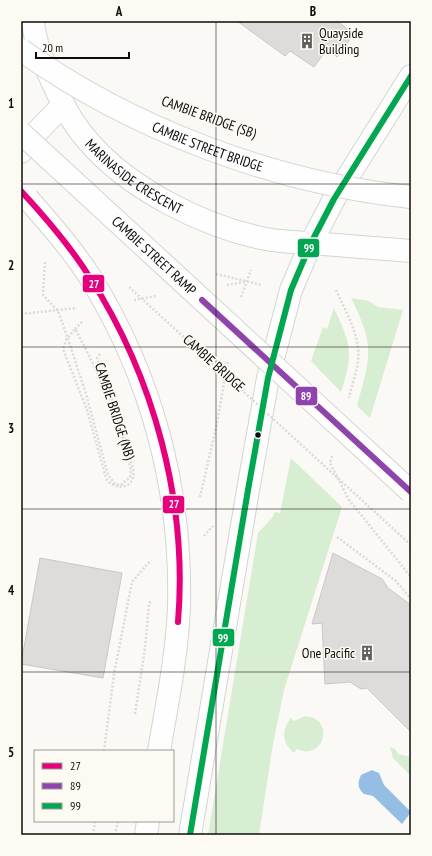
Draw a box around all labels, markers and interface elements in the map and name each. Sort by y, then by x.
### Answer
text: A [115,3,123,20]
text: B [310,3,316,20]
place label: Quayside Building [319,24,363,58]
building icon: Quayside Building [298,32,316,50]
scale bar [36,34,129,60]
text: 20 m [42,40,63,55]
street label: CAMBIE BRIDGE (SB) [159,92,259,143]
text: 1 [8,95,14,112]
street label: CAMBIE STREET BRIDGE [149,117,265,175]
street label: MARINASIDE CRESCENT [81,135,186,218]
street label: CAMBIE STREET RAMP [108,212,200,299]
line badge: 99 [297,238,320,258]
text: 99 [304,241,314,255]
text: 2 [8,257,14,274]
line badge: 27 [82,274,105,293]
text: 27 [89,277,99,291]
street label: CAMBIE BRIDGE [179,330,249,396]
street label: CAMBIE BRIDGE (NB) [91,360,139,462]
line badge: 89 [295,386,318,406]
text: 89 [301,389,311,403]
text: 3 [8,420,14,437]
unlabelled marker [253,430,263,440]
line badge: 27 [162,495,185,514]
text: 27 [169,497,179,511]
text: 4 [8,582,15,599]
line badge: 99 [212,628,235,647]
text: 99 [218,631,228,645]
place label: One Pacific [302,644,355,662]
building icon: One Pacific [358,644,376,662]
text: 5 [8,744,14,761]
legend [34,750,174,822]
text: 27 [70,758,81,773]
text: 89 [70,778,81,793]
text: 99 [70,798,81,813]

